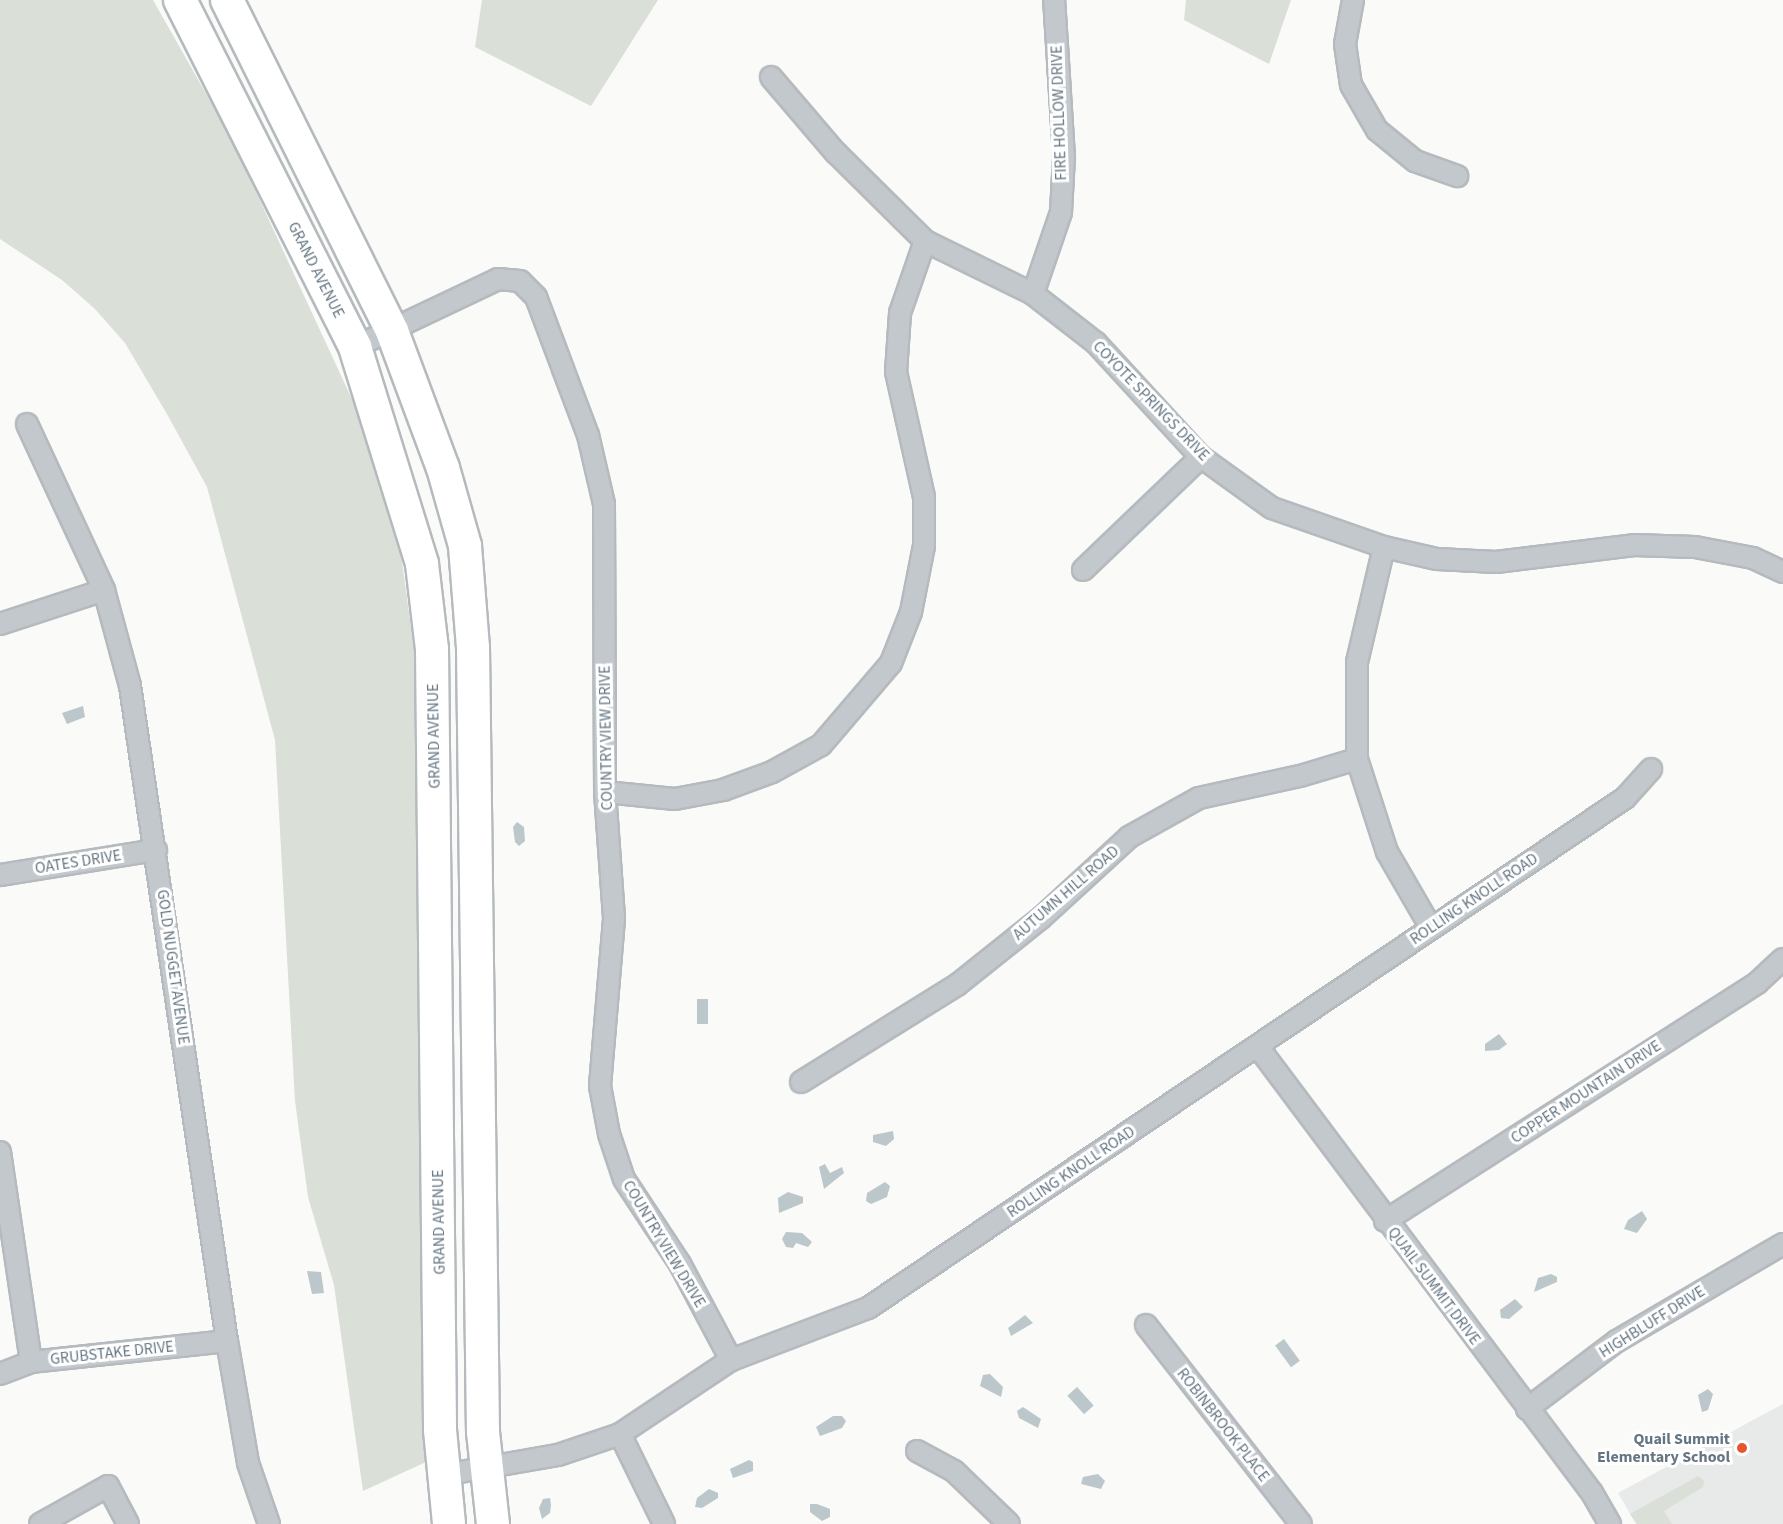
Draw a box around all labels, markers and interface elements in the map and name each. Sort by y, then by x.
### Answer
street label: FIRE HOLLOW DRIVE [1047,45,1071,181]
street label: GRAND AVENUE [284,219,348,321]
street label: COYOTE SPRINGS DRIVE [1089,337,1213,465]
street label: COUNTRY VIEW DRIVE [595,665,617,811]
street label: GRAND AVENUE [423,683,445,789]
street label: AUTUMN HILL ROAD [1009,842,1123,944]
street label: OATES DRIVE [34,846,122,878]
street label: ROLLING KNOLL ROAD [1406,849,1542,949]
street label: GOLD NUGGET AVENUE [153,888,193,1046]
street label: COPPER MOUNTAIN DRIVE [1507,1036,1665,1148]
street label: ROLLING KNOLL ROAD [1003,1122,1139,1222]
street label: GRAND AVENUE [428,1169,450,1275]
street label: COUNTRY VIEW DRIVE [618,1177,710,1311]
street label: QUAIL SUMMIT DRIVE [1383,1223,1485,1349]
street label: HIGHBLUFF DRIVE [1596,1282,1708,1362]
street label: GRUBSTAKE DRIVE [49,1337,175,1369]
street label: ROBINBROOK PLACE [1173,1364,1273,1486]
place label: Quail Summit Elementary School [1597,1429,1730,1467]
marker: Quail Summit Elementary School [1735,1441,1749,1455]

